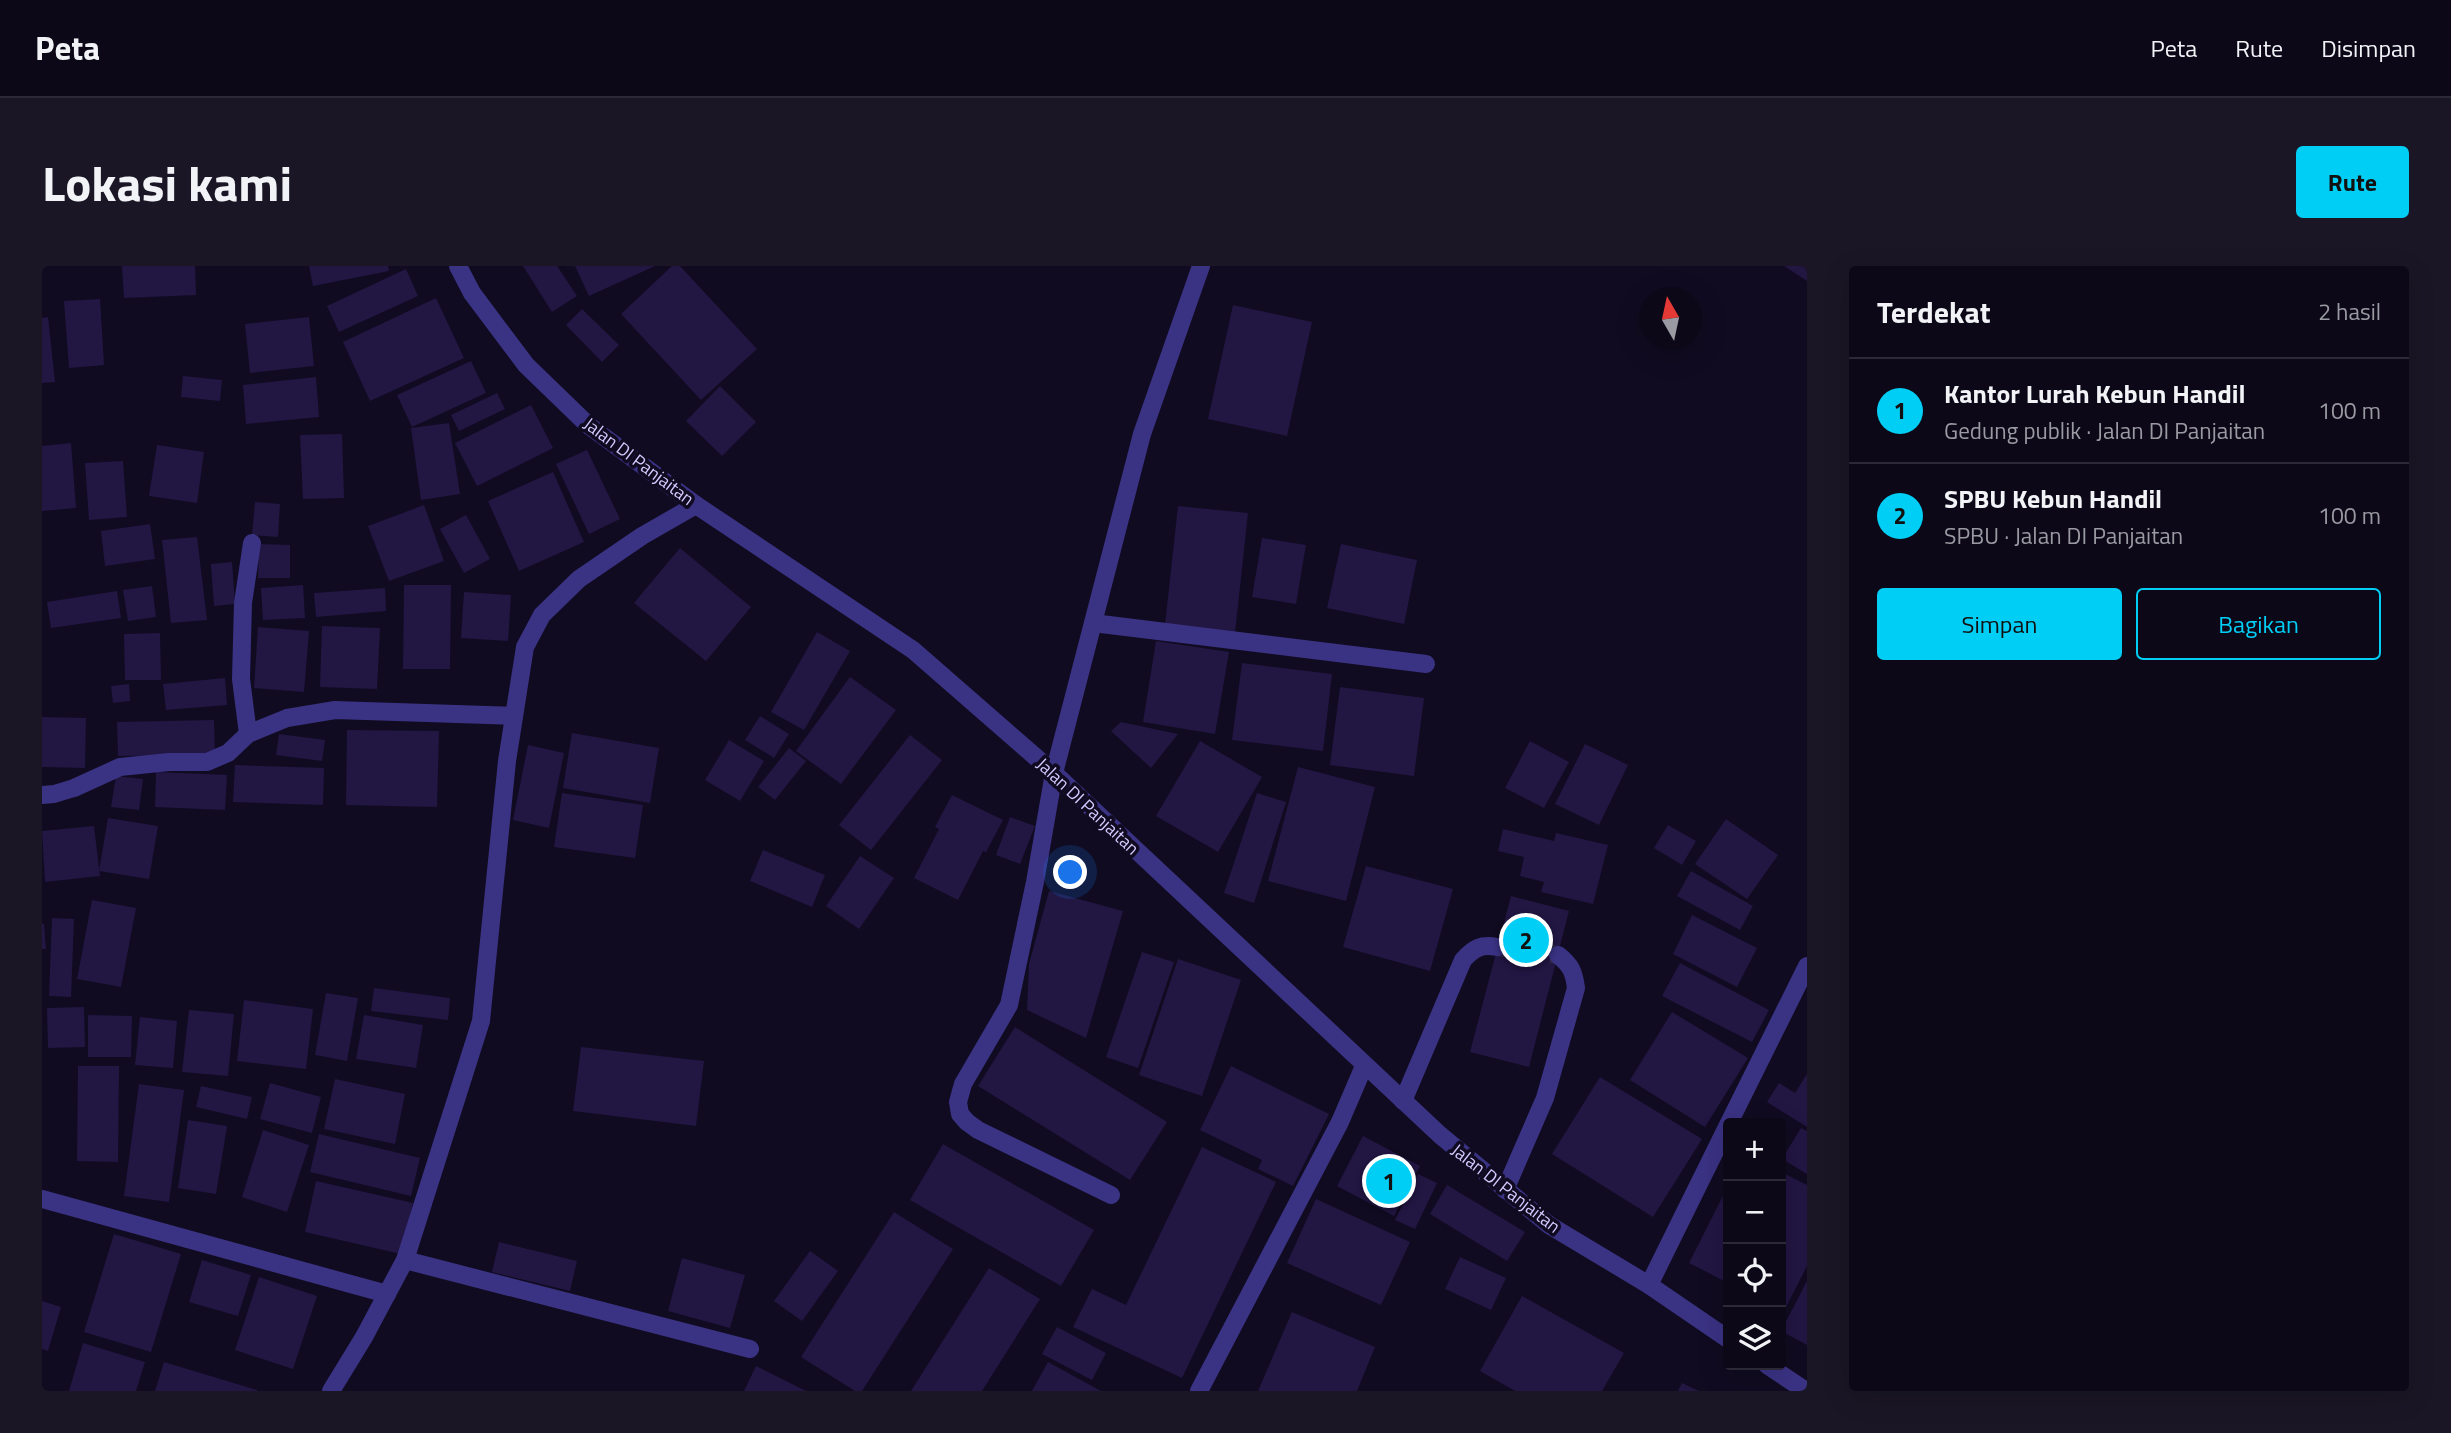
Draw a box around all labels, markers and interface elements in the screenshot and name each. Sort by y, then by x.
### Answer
text: Peta [35,23,100,73]
text: Peta [2151,30,2197,66]
text: Rute [2235,30,2283,66]
text: Disimpan [2321,30,2416,66]
text: Lokasi kami [42,145,292,220]
button: Rute [2296,146,2409,218]
north arrow [1639,287,1702,350]
text: Terdekat [1877,289,1991,335]
text: 2 hasil [2318,294,2381,329]
text: Kantor Lurah Kebun Handil [1944,374,2245,413]
text: 1 [1894,393,1906,428]
text: 100 m [2318,393,2381,428]
street label: Jalan DI Panjaitan [578,410,700,512]
text: Gedung publik · Jalan DI Panjaitan [1944,413,2265,448]
text: SPBU Kebun Handil [1944,479,2162,518]
text: 2 [1894,498,1906,533]
text: 100 m [2318,498,2381,533]
text: SPBU · Jalan DI Panjaitan [1944,518,2183,553]
button: Simpan [1877,588,2122,660]
button: Bagikan [2136,588,2381,660]
street label: Jalan DI Panjaitan [1030,751,1146,861]
your location [1053,855,1087,889]
pin: 2 [1503,914,1549,966]
map controls [1723,1118,1786,1370]
button: + [1723,1118,1786,1181]
street label: Jalan DI Panjaitan [1446,1137,1566,1239]
pin: 1 [1366,1155,1412,1207]
button: − [1723,1181,1786,1244]
button: locate [1723,1244,1786,1307]
button: layers [1723,1307,1786,1370]

